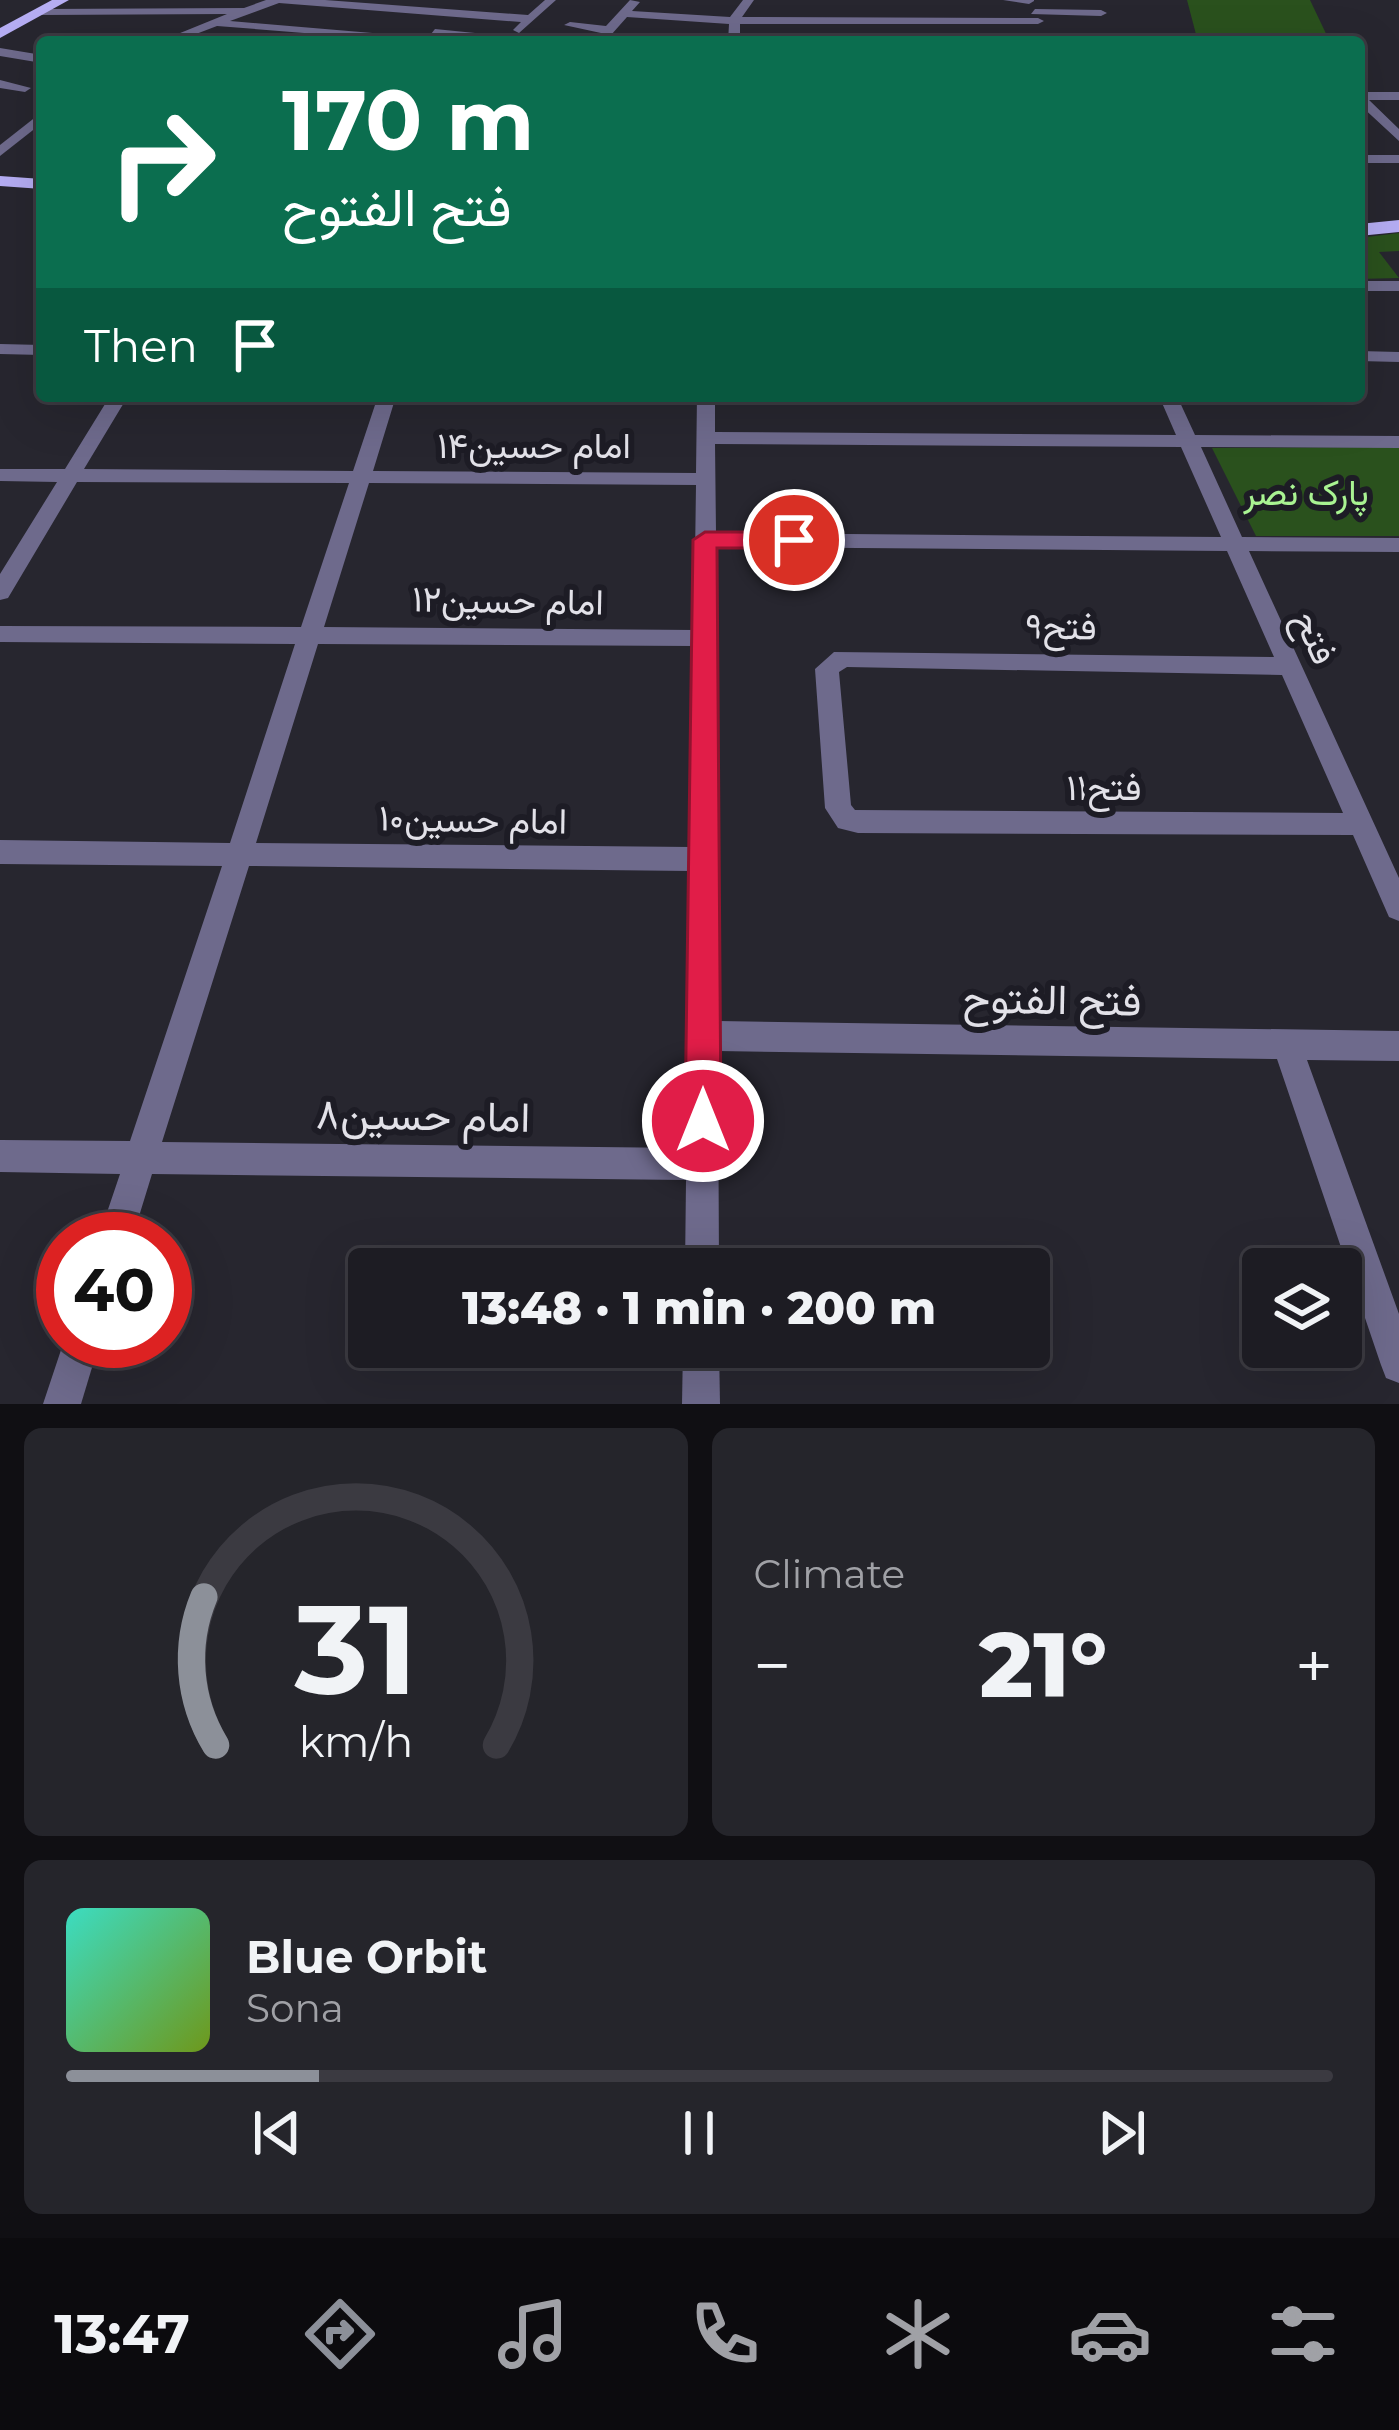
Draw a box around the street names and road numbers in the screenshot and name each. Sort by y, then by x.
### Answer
street label: امام حسین۱۴ [437,423,631,469]
street label: امام حسین۱۲ [412,576,604,626]
street label: ۹فتح [1025,603,1097,653]
street label: فتح [1281,603,1347,672]
street label: ۱۱فتح [1067,765,1141,813]
street label: امام حسین۱۰ [379,795,567,845]
street label: فتح الفتوح [962,971,1142,1030]
street label: امام حسین۸ [315,1087,531,1145]

